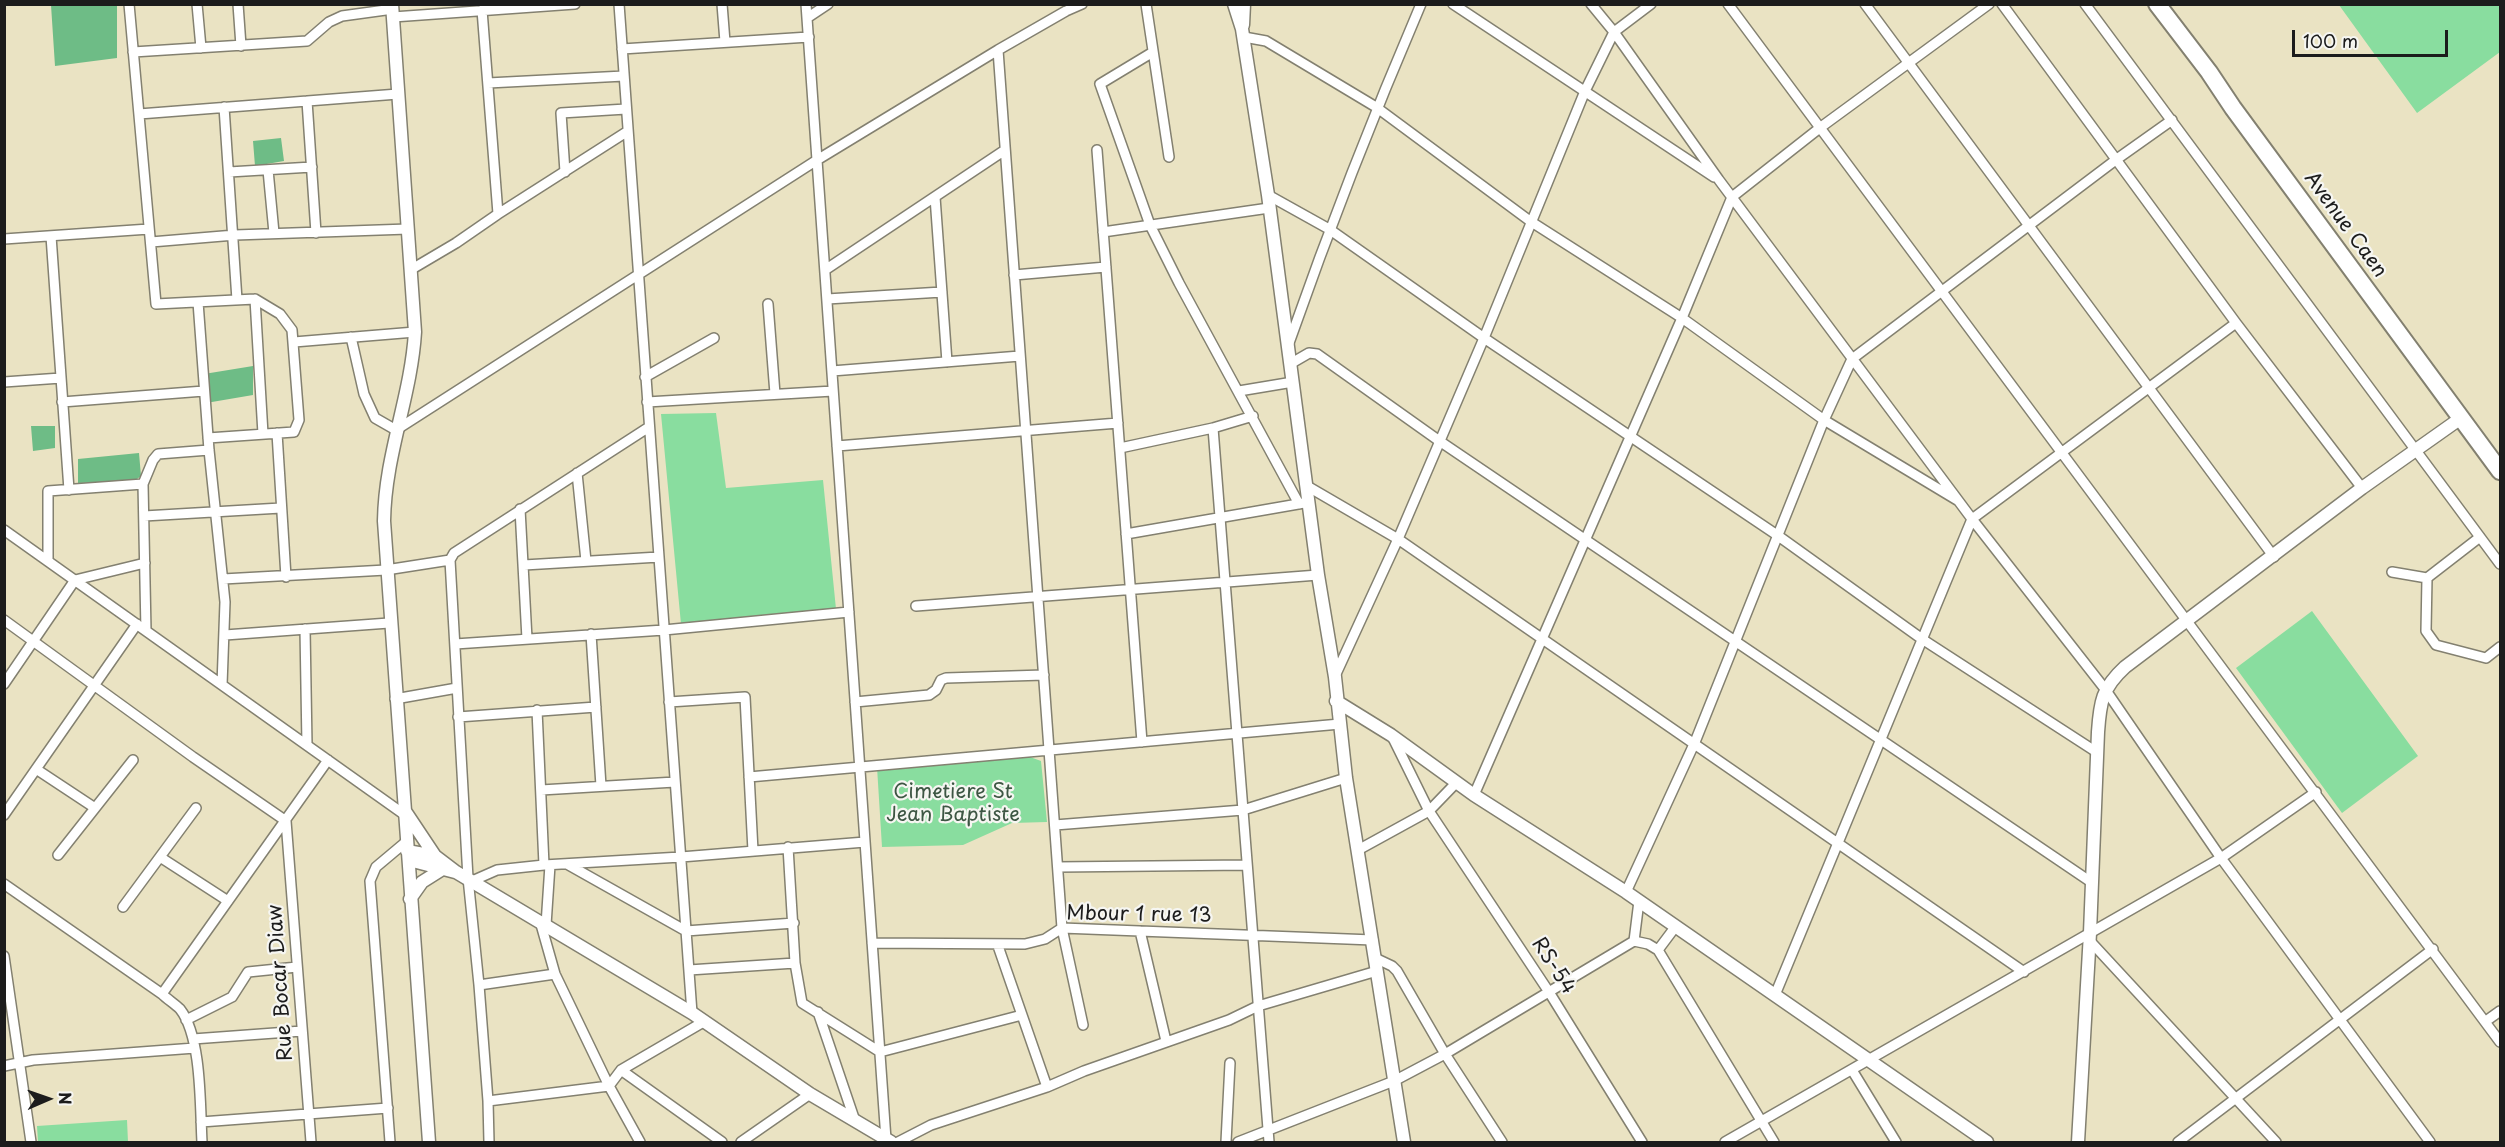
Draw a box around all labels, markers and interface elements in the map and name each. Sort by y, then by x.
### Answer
scale bar [2295,18,2451,56]
text: 100 m [2303,27,2358,54]
street label: Avenue Caen [2299,167,2391,283]
park label: Cimetiere St Jean Baptiste [886,780,1020,827]
street label: Mbour 1 rue 13 [1066,902,1212,928]
street label: Rue Bocar Diaw [264,904,298,1062]
street label: RS-54 [1526,933,1580,999]
north arrow [18,1069,78,1129]
text: N [54,1092,78,1105]

